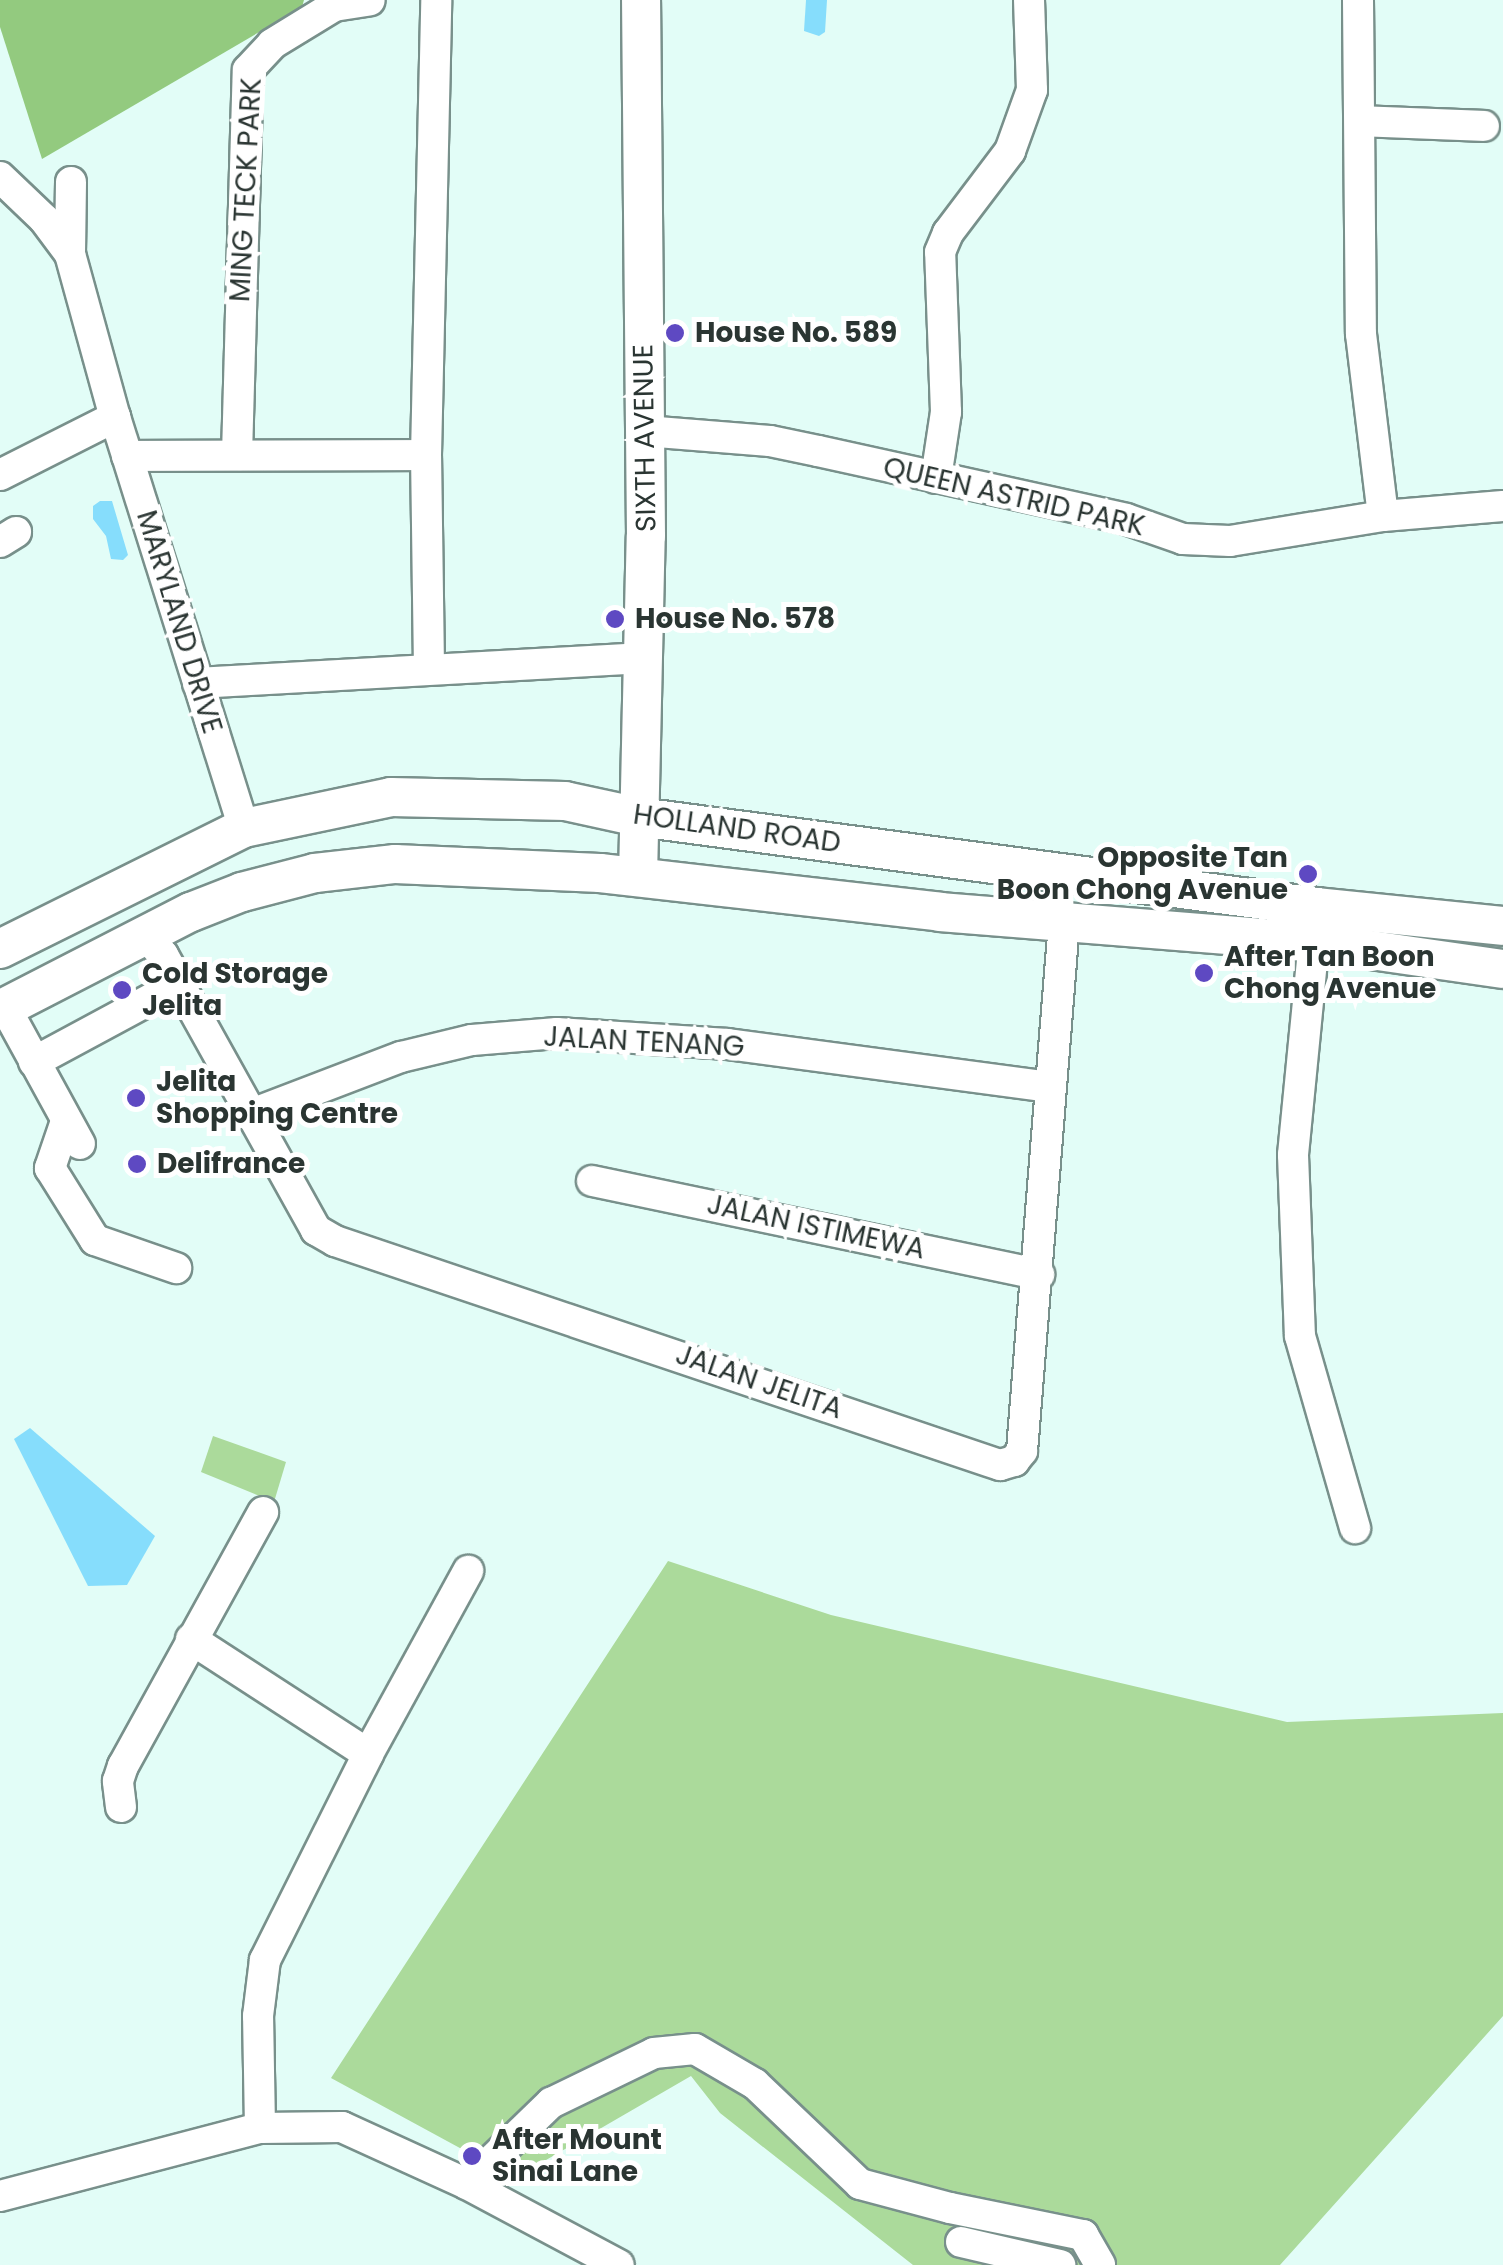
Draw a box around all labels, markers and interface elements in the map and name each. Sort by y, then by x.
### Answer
street label: MING TECK PARK [223,77,269,303]
place label: House No. 589 [695,316,897,350]
marker: House No. 589 [664,322,686,344]
street label: SIXTH AVENUE [627,344,663,532]
street label: QUEEN ASTRID PARK [880,451,1148,543]
street label: MARYLAND DRIVE [129,507,229,737]
place label: House No. 578 [635,602,835,636]
marker: House No. 578 [604,608,626,630]
street label: HOLLAND ROAD [631,798,843,860]
place label: Opposite Tan Boon Chong Avenue [997,841,1288,907]
marker: Opposite Tan Boon Chong Avenue [1297,863,1319,885]
place label: After Tan Boon Chong Avenue [1224,940,1436,1006]
place label: Cold Storage Jelita [142,957,328,1023]
marker: After Tan Boon Chong Avenue [1193,962,1215,984]
marker: Cold Storage Jelita [111,979,133,1001]
street label: JALAN TENANG [543,1020,745,1064]
place label: Jelita Shopping Centre [156,1065,398,1131]
marker: Jelita Shopping Centre [125,1087,147,1109]
place label: Delifrance [157,1147,305,1181]
marker: Delifrance [126,1153,148,1175]
street label: JALAN ISTIMEWA [704,1188,928,1266]
street label: JALAN JELITA [671,1338,847,1426]
place label: After Mount Sinai Lane [492,2123,662,2189]
marker: After Mount Sinai Lane [461,2145,483,2167]

